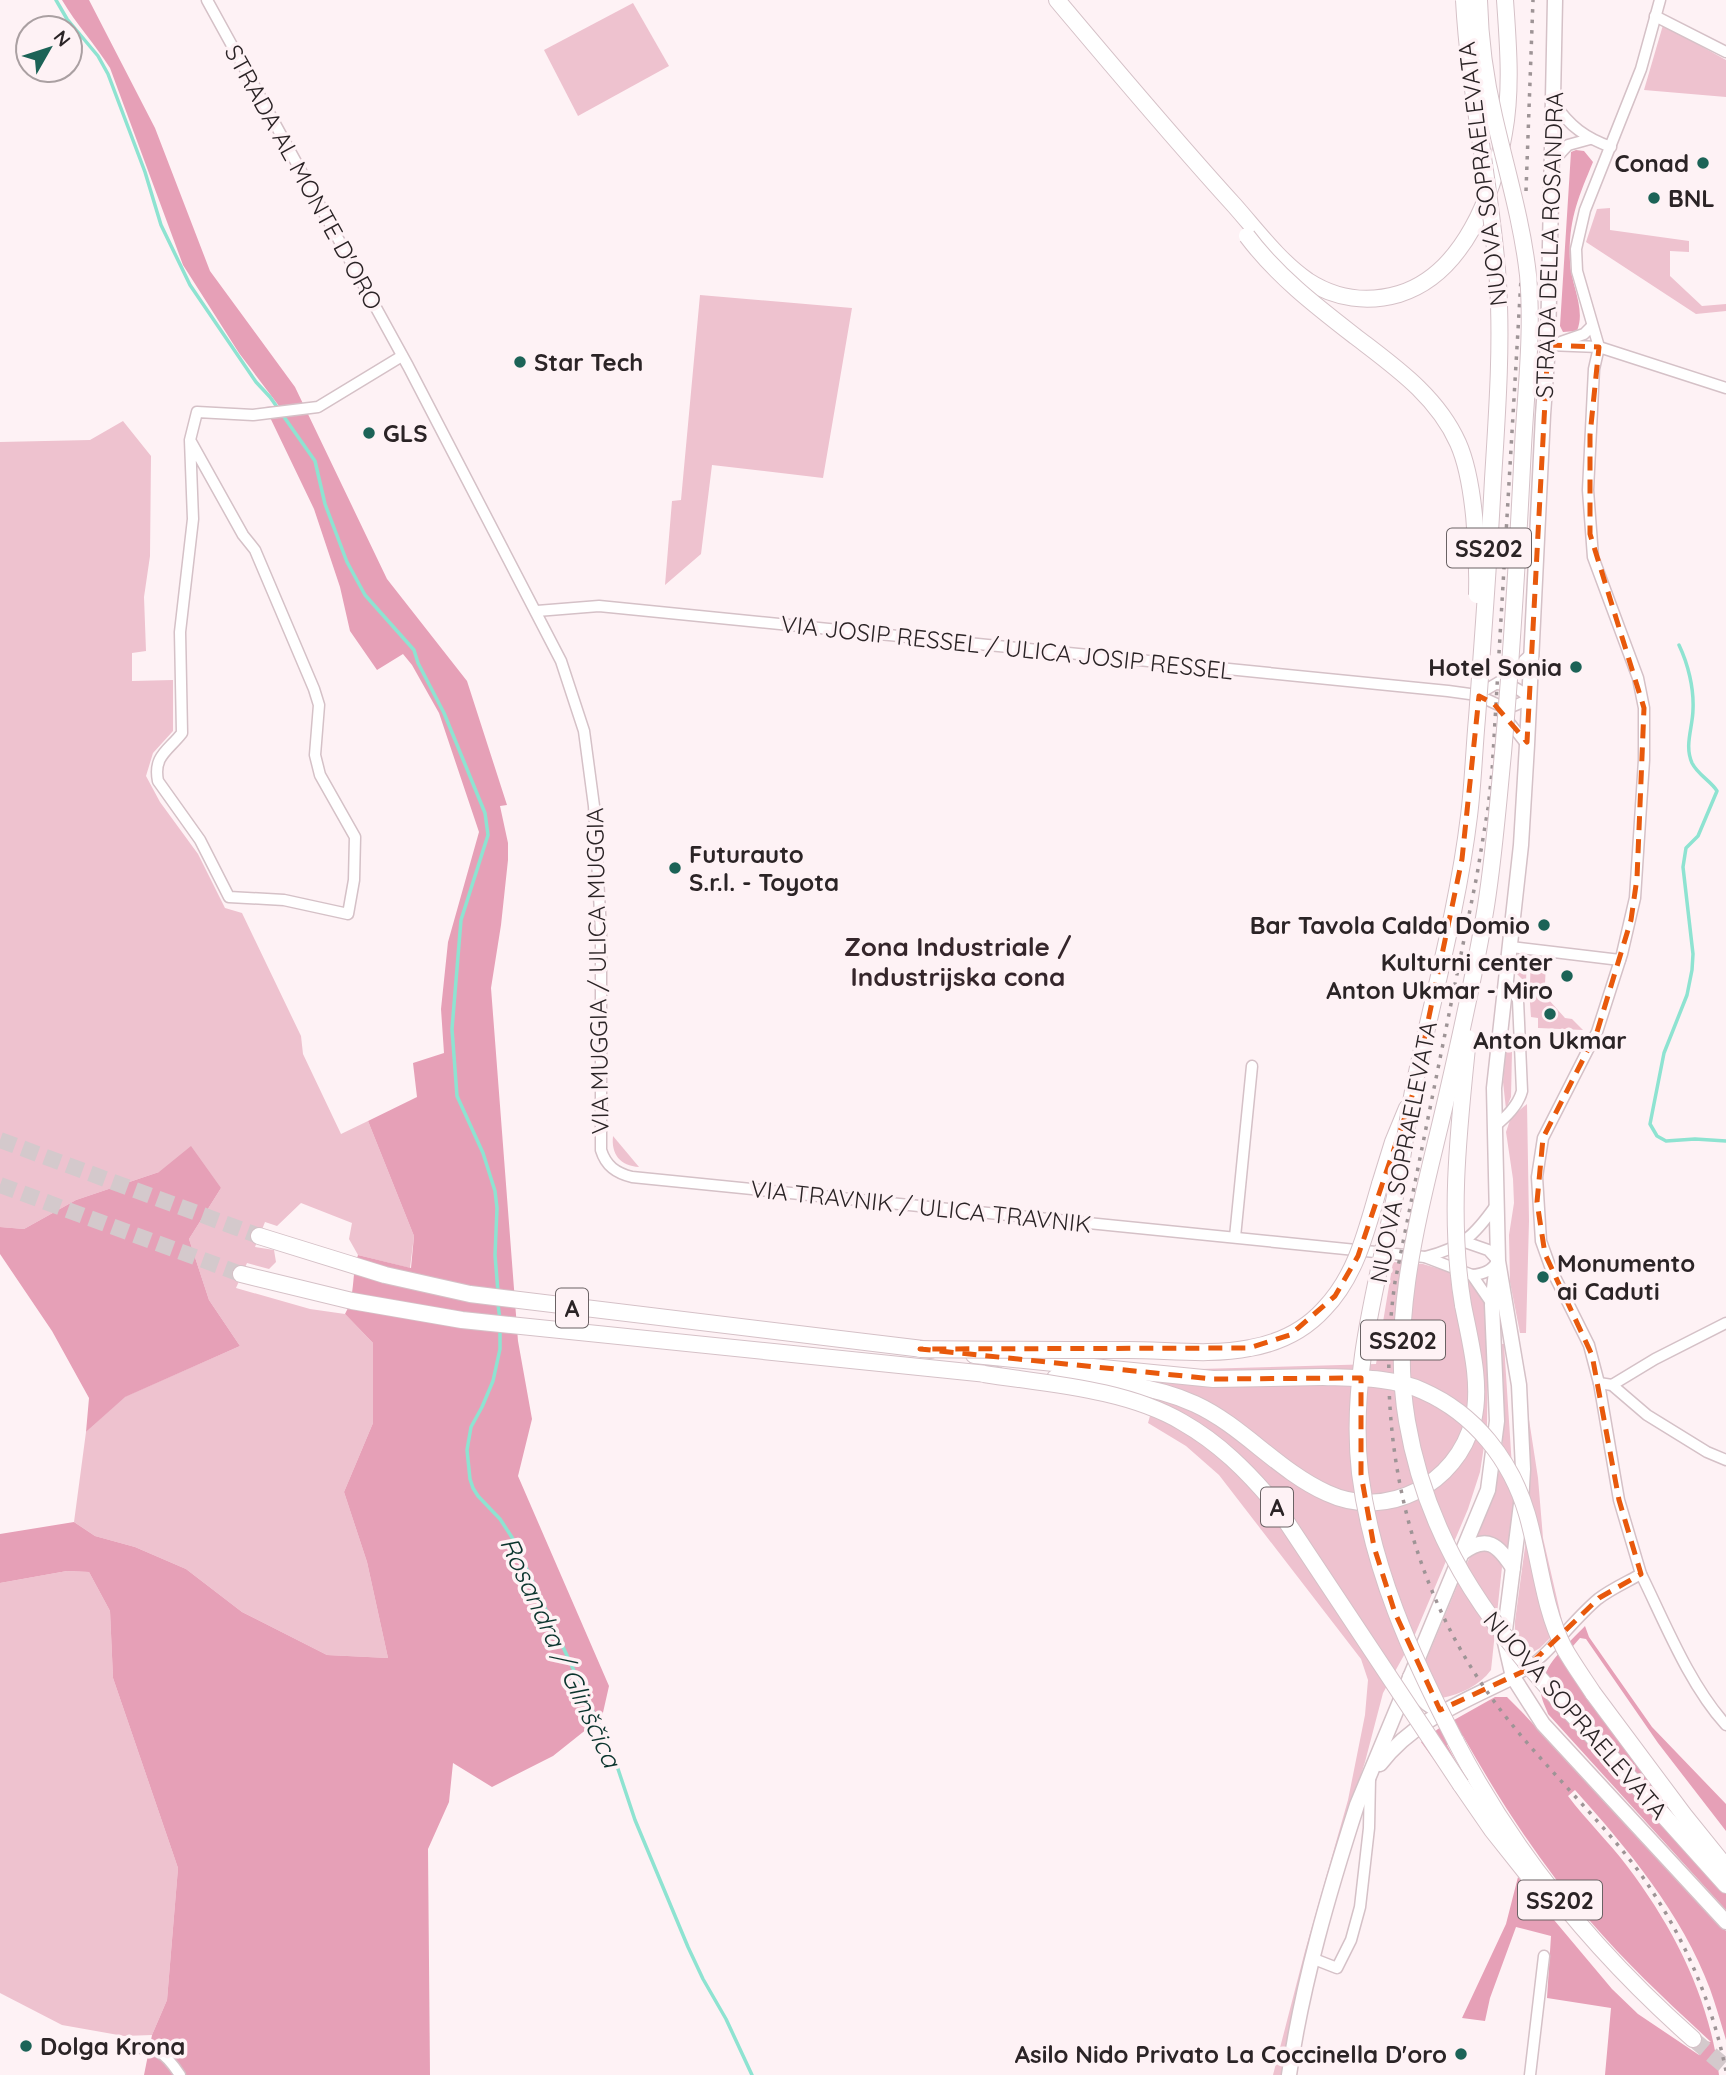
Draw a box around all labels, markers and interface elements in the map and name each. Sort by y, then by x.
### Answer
north arrow [14,14,84,84]
text: N [48,25,76,51]
street label: STRADA AL MONTE D'ORO [219,39,389,315]
street label: NUOVA SOPRAELEVATA [1451,40,1513,308]
street label: STRADA DELLA ROSANDRA [1529,91,1569,399]
place label: Conad [1615,148,1689,178]
marker: Conad [1695,155,1711,171]
place label: BNL [1668,183,1715,213]
marker: BNL [1646,190,1662,206]
place label: Star Tech [534,347,643,377]
marker: Star Tech [512,354,528,370]
place label: GLS [383,418,428,448]
marker: GLS [361,425,377,441]
road number: SS202 [1447,528,1531,568]
street label: VIA JOSIP RESSEL / ULICA JOSIP RESSEL [779,608,1235,686]
place label: Hotel Sonia [1428,652,1562,682]
marker: Hotel Sonia [1568,659,1584,675]
street label: VIA MUGGIA / ULICA MUGGIA [579,807,615,1135]
place label: Futurauto S.r.l. - Toyota [689,839,839,897]
marker: Futurauto S.r.l. - Toyota [667,860,683,876]
place label: Bar Tavola Calda Domio [1250,910,1530,940]
marker: Bar Tavola Calda Domio [1536,917,1552,933]
district label: Zona Industriale / Industrijska cona [844,930,1072,993]
place label: Kulturni center Anton Ukmar - Miro [1326,947,1553,1005]
marker: Kulturni center Anton Ukmar - Miro [1559,968,1575,984]
marker: Anton Ukmar [1542,1006,1558,1022]
street label: NUOVA SOPRAELEVATA [1363,1019,1443,1285]
place label: Anton Ukmar [1473,1025,1627,1055]
street label: VIA TRAVNIK / ULICA TRAVNIK [749,1173,1093,1239]
place label: Monumento ai Caduti [1557,1248,1695,1306]
marker: Monumento ai Caduti [1535,1269,1551,1285]
road number: A [556,1288,588,1328]
road number: SS202 [1361,1320,1445,1359]
road number: A [1261,1488,1293,1526]
water label: Rosandra / Glinščica [493,1532,629,1773]
street label: NUOVA SOPRAELEVATA [1477,1605,1675,1825]
road number: SS202 [1518,1881,1602,1920]
place label: Dolga Krona [40,2031,185,2061]
marker: Dolga Krona [18,2038,34,2054]
place label: Asilo Nido Privato La Coccinella D'oro [1015,2039,1447,2069]
marker: Asilo Nido Privato La Coccinella D'oro [1453,2046,1469,2062]

